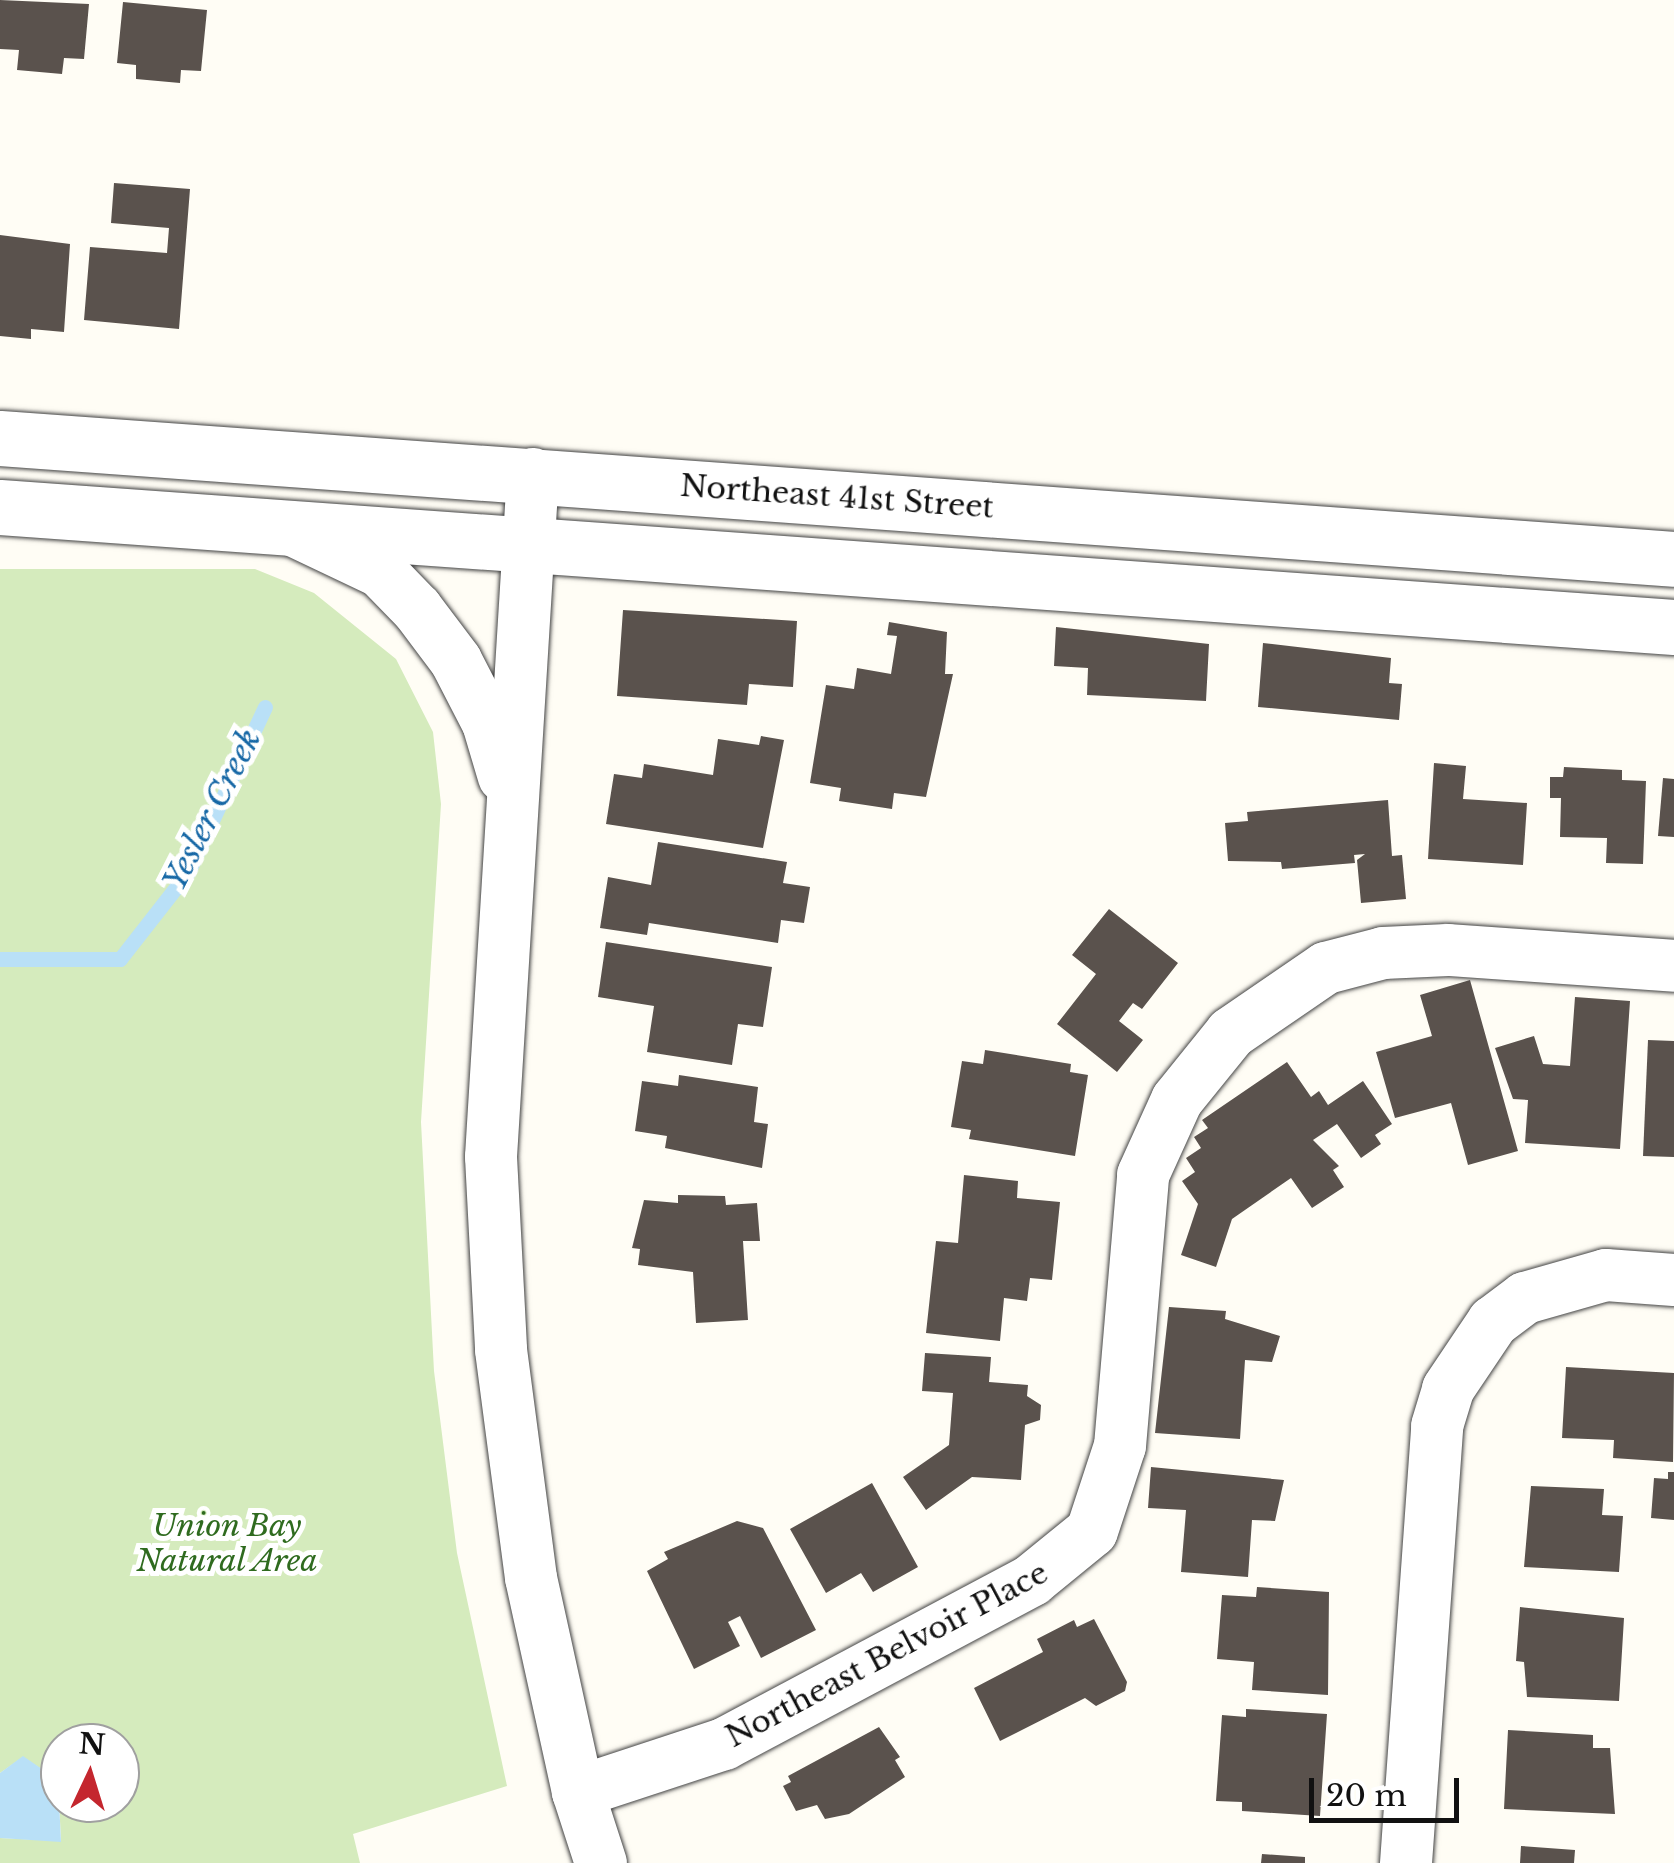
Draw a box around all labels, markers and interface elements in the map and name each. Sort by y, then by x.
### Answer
street label: Northeast 41st Street [679,468,995,526]
water label: Yesler Creek [155,722,269,898]
park label: Union Bay Natural Area [135,1508,319,1578]
street label: Northeast Belvoir Place [720,1555,1054,1755]
north arrow [40,1723,140,1823]
text: N [78,1726,106,1763]
scale bar [1314,1758,1464,1820]
text: 20 m [1326,1777,1407,1814]

